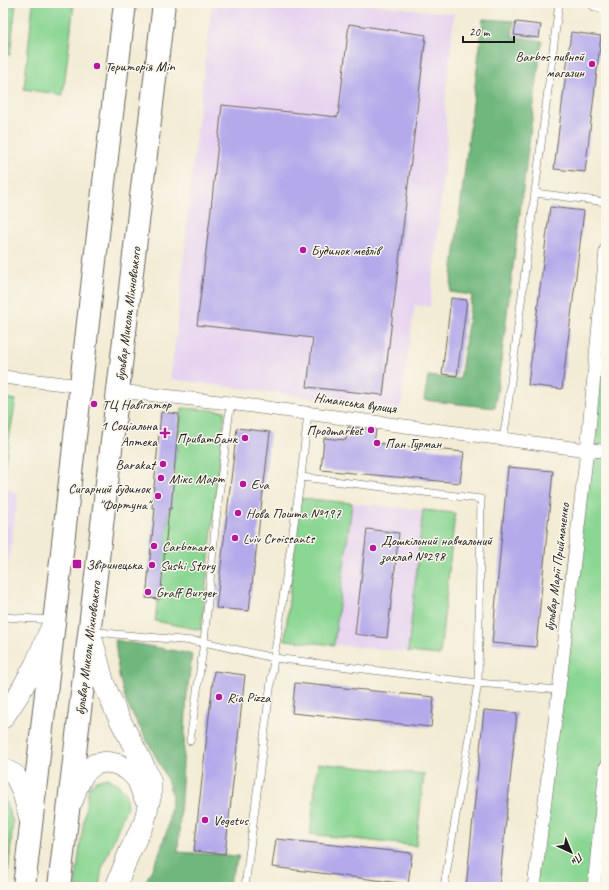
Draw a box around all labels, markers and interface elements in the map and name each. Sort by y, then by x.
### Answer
scale bar [463,18,514,44]
text: 20 m [469,24,491,40]
place label: Barbos пивной магазин [515,48,585,81]
place label: Територія Min [105,58,176,75]
marker: Barbos пивной магазин [587,59,597,69]
marker: Територія Min [92,61,102,71]
place label: Будинок меблів [311,242,383,259]
street label: бульвар Миколи Міхновського [111,245,145,382]
marker: Будинок меблів [298,245,308,255]
street label: Німанська вулиця [313,389,399,417]
place label: ТЦ Навігатор [102,396,172,413]
marker: ТЦ Навігатор [89,399,99,409]
place label: 1 Соціальна Аптека [101,417,158,450]
place label: Продmarket [307,422,364,439]
marker: Продmarket [366,425,376,435]
marker: 1 Соціальна Аптека [160,428,170,438]
place label: ПриватБанк [177,430,239,447]
marker: ПриватБанк [240,433,250,443]
place label: Пан Гурман [385,435,443,452]
marker: Пан Гурман [372,438,382,448]
place label: Barakat [115,456,157,473]
marker: Barakat [158,459,168,469]
place label: Мікс Март [169,470,225,487]
marker: Мікс Март [156,473,166,483]
place label: Eva [251,476,270,493]
marker: Eva [238,479,248,489]
place label: Сигарний будинок "Фортуна" [68,480,153,513]
marker: Сигарний будинок "Фортуна" [153,491,163,501]
street label: бульвар Марії Приймаченко [541,501,573,632]
place label: Нова Пошта №197 [246,505,341,522]
marker: Нова Пошта №197 [233,508,243,518]
place label: Lviv Croissants [243,530,315,547]
place label: Дошкільний навчальний заклад №298 [379,532,493,565]
marker: Lviv Croissants [230,533,240,543]
place label: Carbonara [162,538,215,555]
marker: Carbonara [149,541,159,551]
marker: Дошкільний навчальний заклад №298 [368,543,378,553]
place label: Звіринецька [86,556,144,573]
place label: Sushi Story [160,557,216,574]
marker: Звіринецька [71,558,83,570]
marker: Sushi Story [147,560,157,570]
street label: бульвар Миколи Міхновського [71,579,105,716]
place label: Graff Burger [156,584,218,601]
marker: Graff Burger [143,587,153,597]
place label: Ria Pizza [227,689,271,706]
marker: Ria Pizza [214,692,224,702]
place label: Vegetus [213,812,249,829]
marker: Vegetus [200,815,210,825]
north arrow [551,832,591,872]
text: Пн [568,850,587,869]

